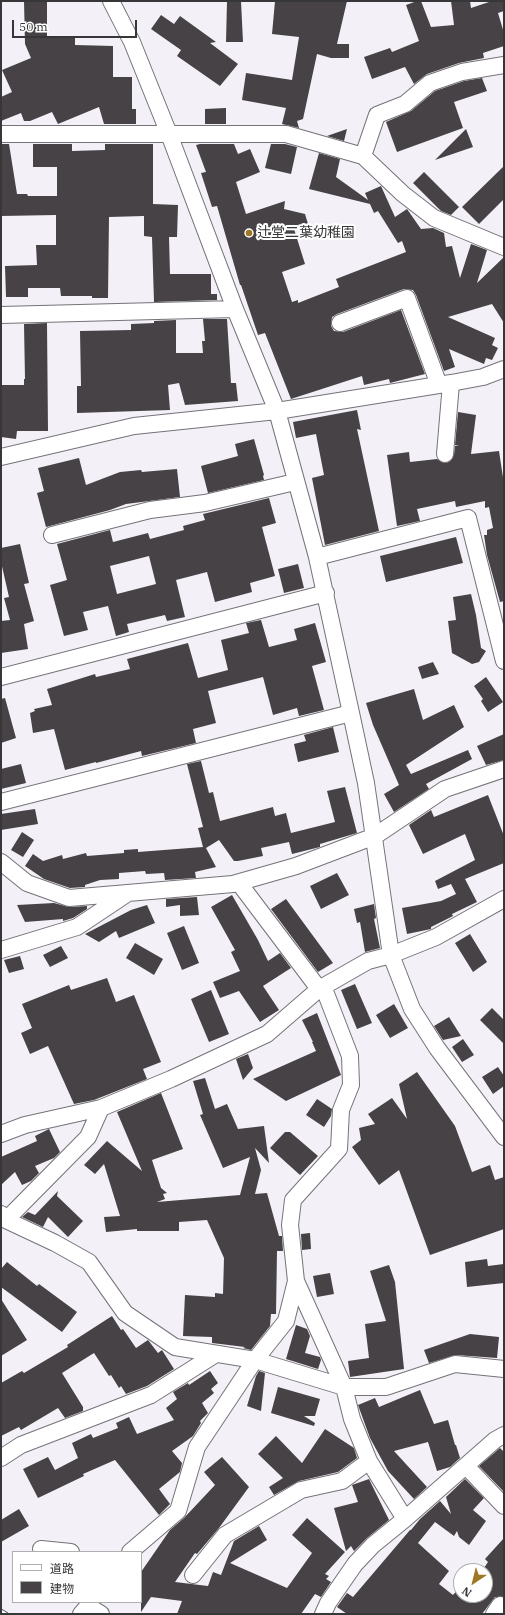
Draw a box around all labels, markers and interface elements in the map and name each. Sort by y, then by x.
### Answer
scale bar [14,12,139,38]
text: 50 m [19,19,48,34]
place label: 辻堂二葉幼稚園 [257,225,355,241]
marker: 辻堂二葉幼稚園 [244,228,254,238]
legend [12,1551,142,1603]
text: 道路 [50,1561,74,1576]
north arrow [453,1563,493,1603]
text: 建物 [50,1581,74,1596]
text: N [459,1584,474,1600]

